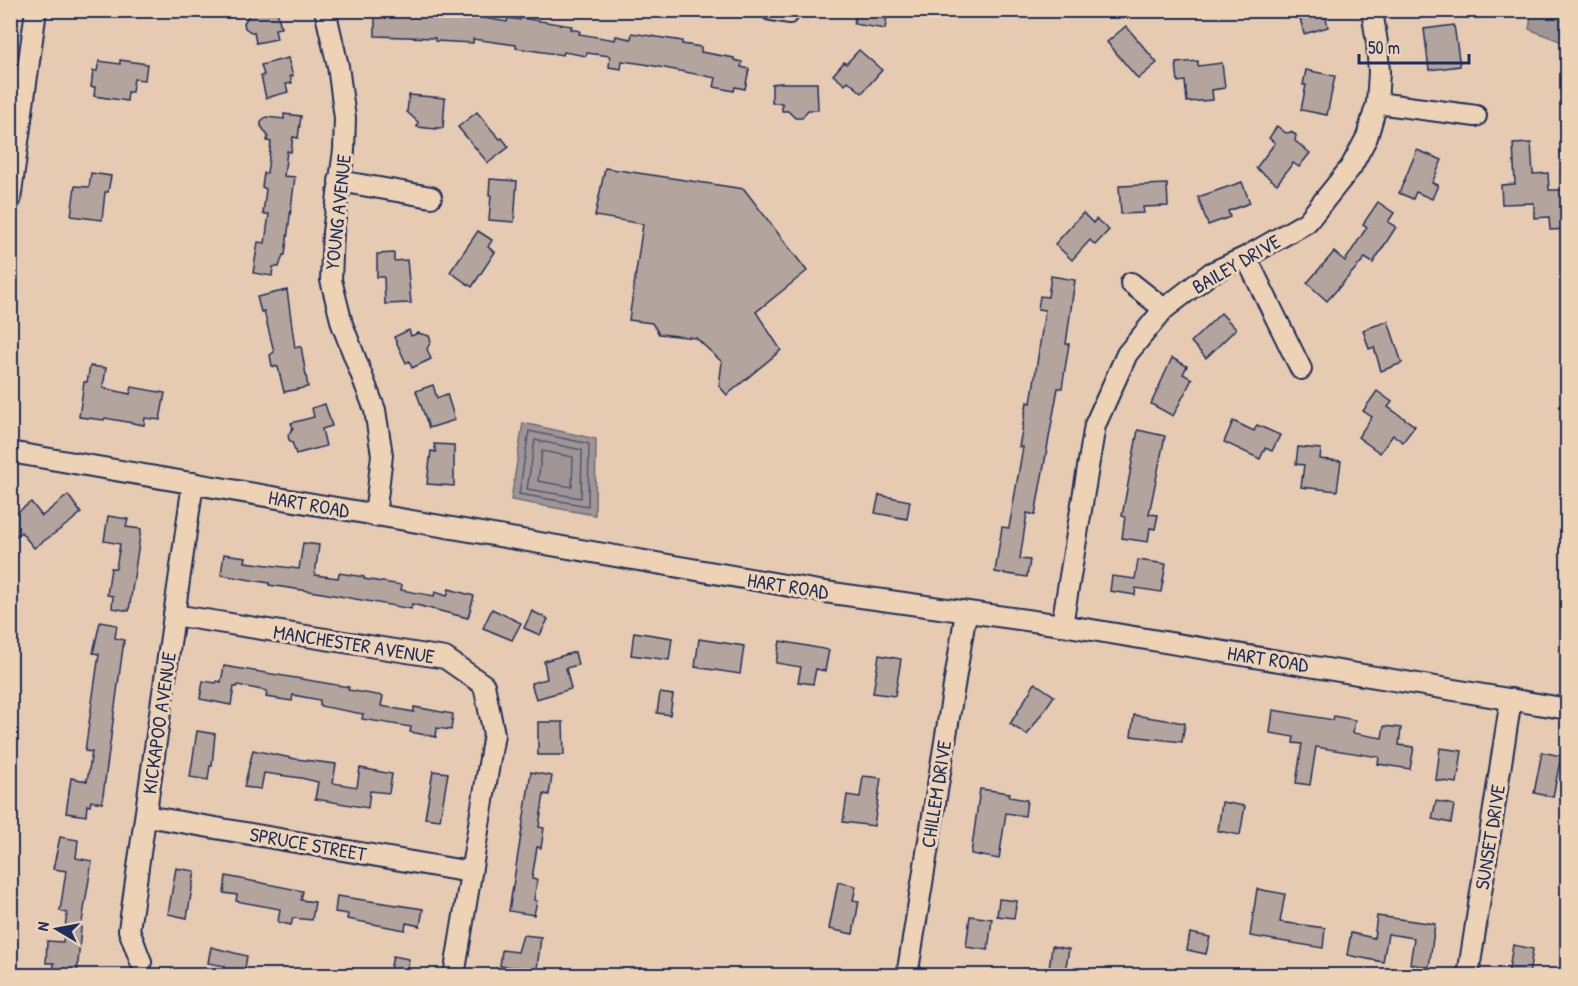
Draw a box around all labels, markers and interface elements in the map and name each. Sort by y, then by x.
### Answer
scale bar [1359,27,1468,65]
text: 50 m [1368,35,1400,60]
street label: YOUNG AVENUE [318,153,357,271]
street label: BAILEY DRIVE [1187,227,1285,300]
street label: HART ROAD [267,483,352,524]
street label: HART ROAD [746,566,831,605]
street label: MANCHESTER AVENUE [272,617,437,670]
street label: HART ROAD [1226,639,1311,678]
street label: KICKAPOO AVENUE [135,650,182,796]
street label: CHILLEM DRIVE [914,738,957,850]
street label: SUNSET DRIVE [1468,782,1511,891]
street label: SPRUCE STREET [248,820,369,867]
north arrow [27,899,87,959]
text: N [31,920,54,932]

